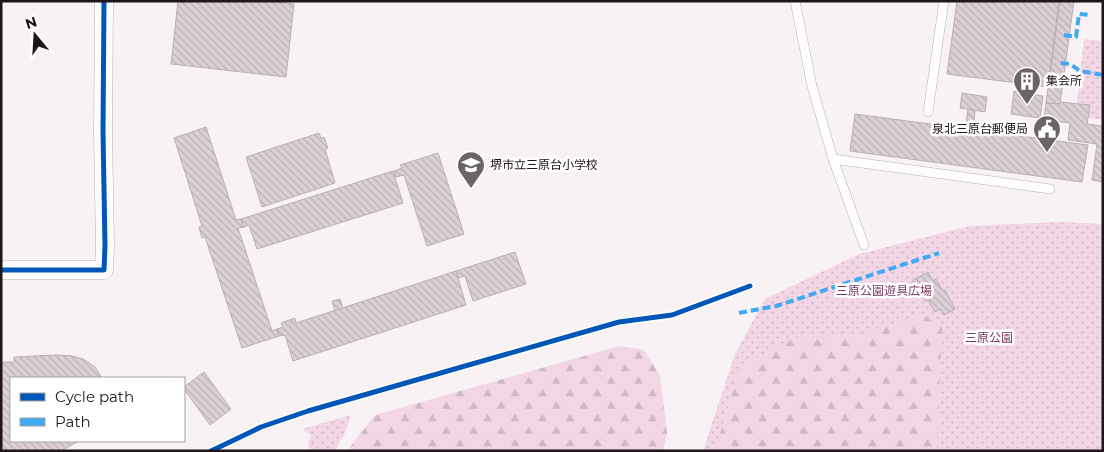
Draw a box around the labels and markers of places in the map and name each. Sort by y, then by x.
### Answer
building icon: 集会所 [1012,66,1042,105]
place label: 集会所 [1046,73,1082,88]
public building icon: 泉北三原台郵便局 [1032,114,1062,153]
place label: 泉北三原台郵便局 [932,121,1028,136]
school or university icon: 堺市立三原台小学校 [456,150,486,189]
place label: 堺市立三原台小学校 [490,157,598,172]

